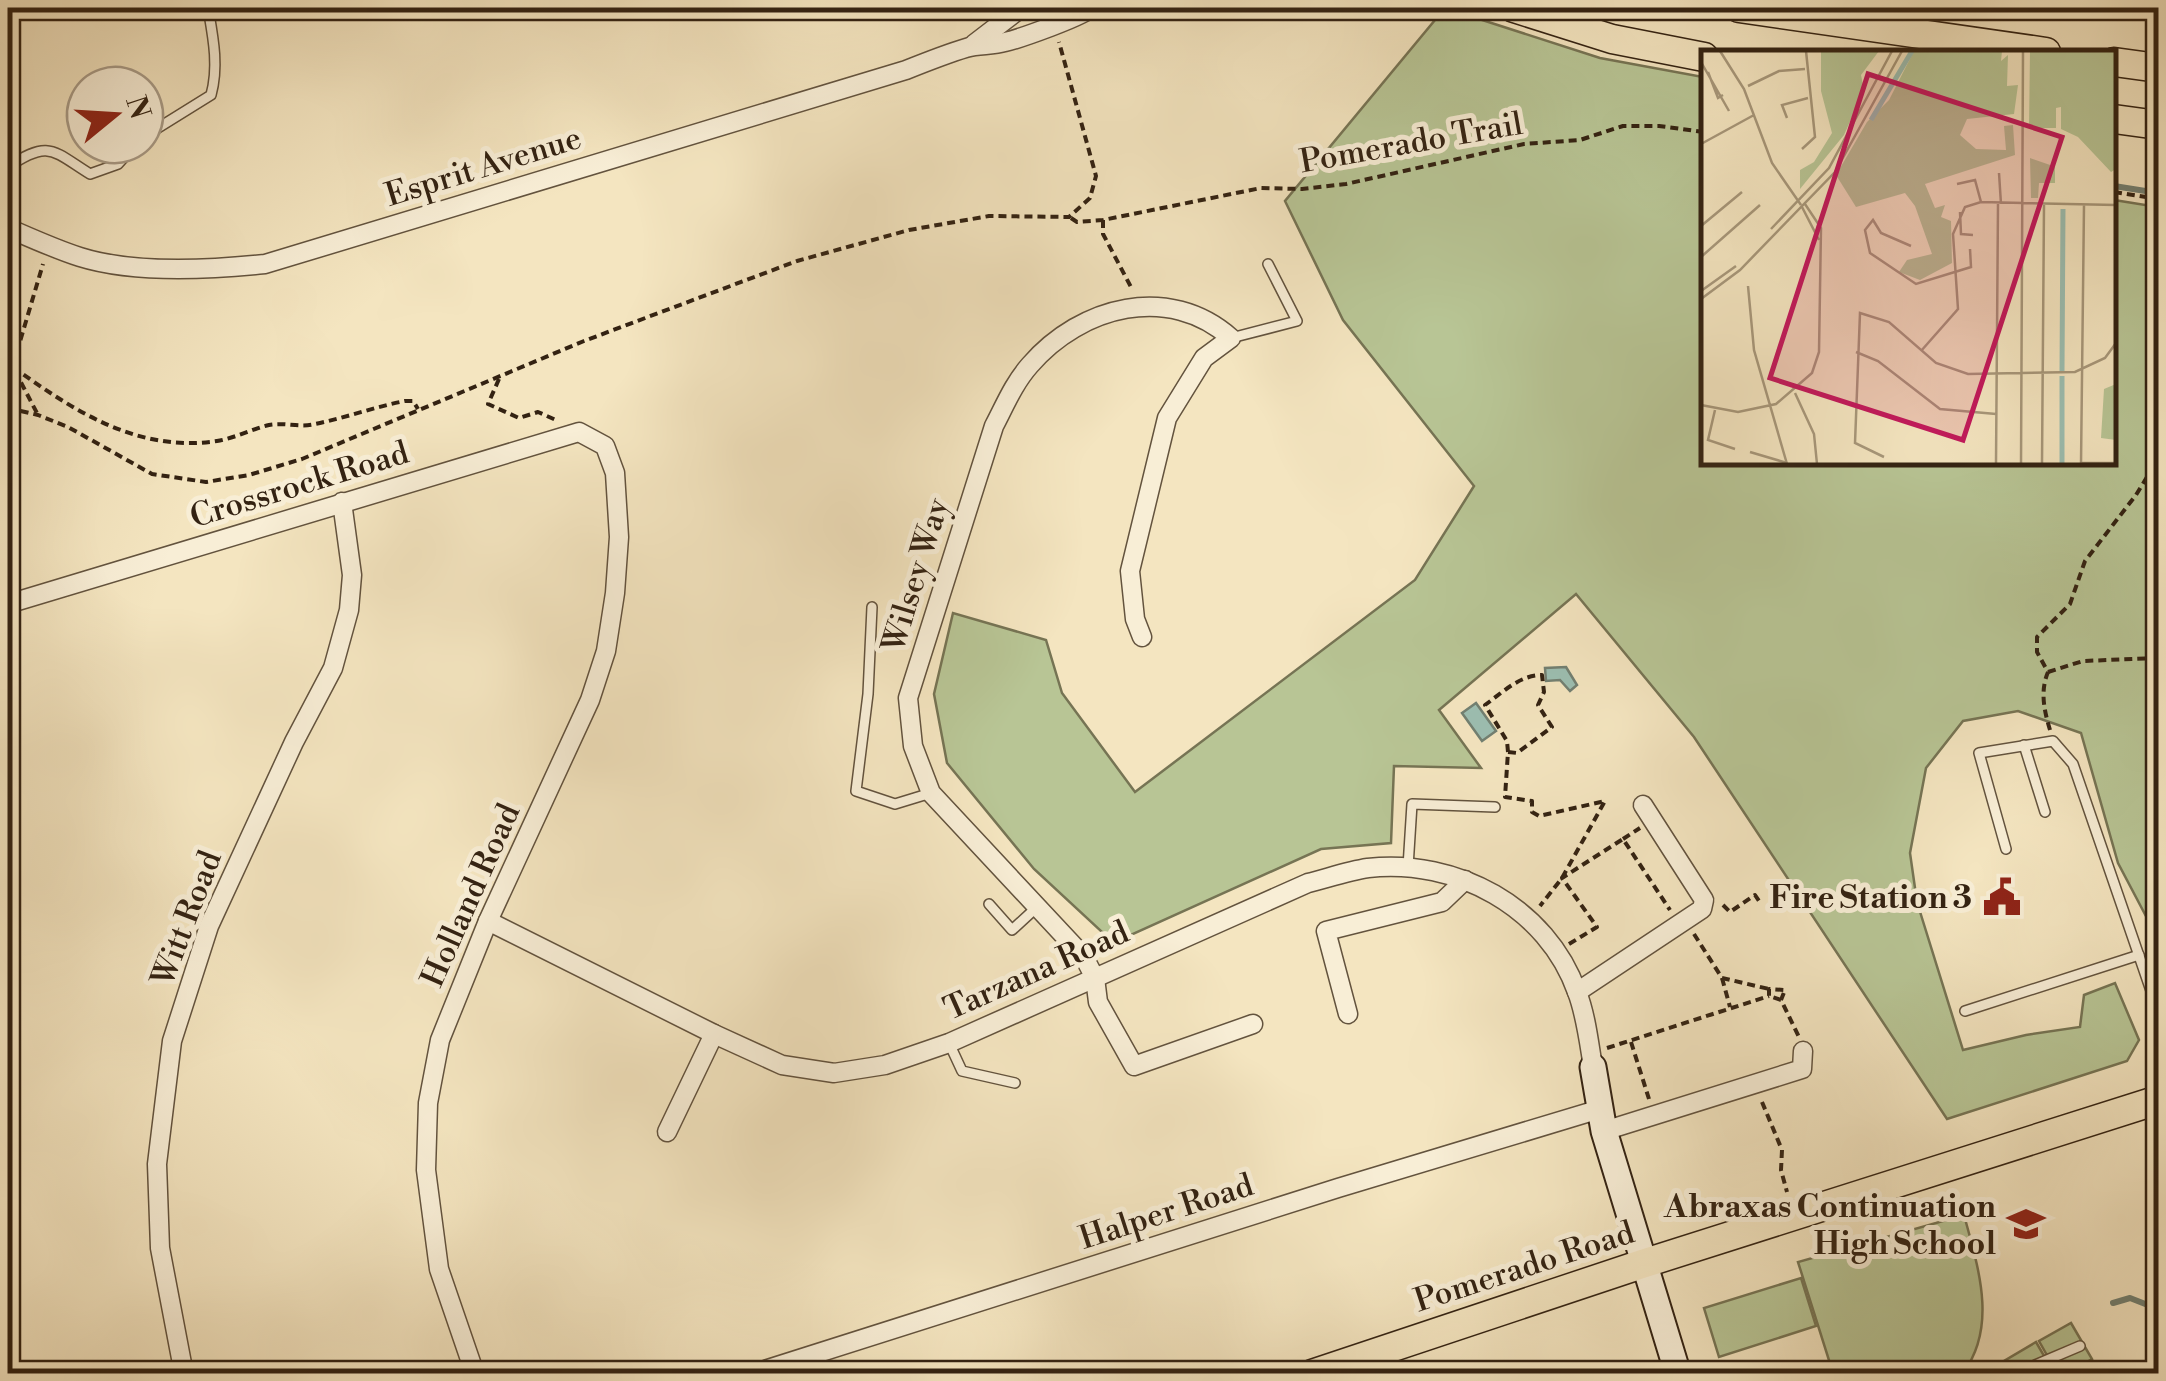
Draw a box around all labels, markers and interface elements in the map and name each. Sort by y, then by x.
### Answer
inset map [1701,50,2116,465]
north arrow [65,65,165,165]
text: N [117,92,157,124]
street label: Pomerado Trail [1297,104,1526,182]
street label: Esprit Avenue [381,118,586,216]
street label: Crossrock Road [185,433,413,537]
street label: Wilsey Way [873,493,958,658]
street label: Holland Road [413,797,529,993]
street label: Witt Road [143,845,231,993]
public building icon: Fire Station 3 [1981,876,2023,918]
place label: Fire Station 3 [1769,878,1972,918]
street label: Tarzana Road [938,912,1135,1030]
street label: Halper Road [1074,1165,1258,1259]
place label: Abraxas Continuation High School [1663,1187,1996,1264]
school or university icon: Abraxas Continuation High School [2005,1203,2047,1245]
street label: Pomerado Road [1409,1213,1639,1321]

